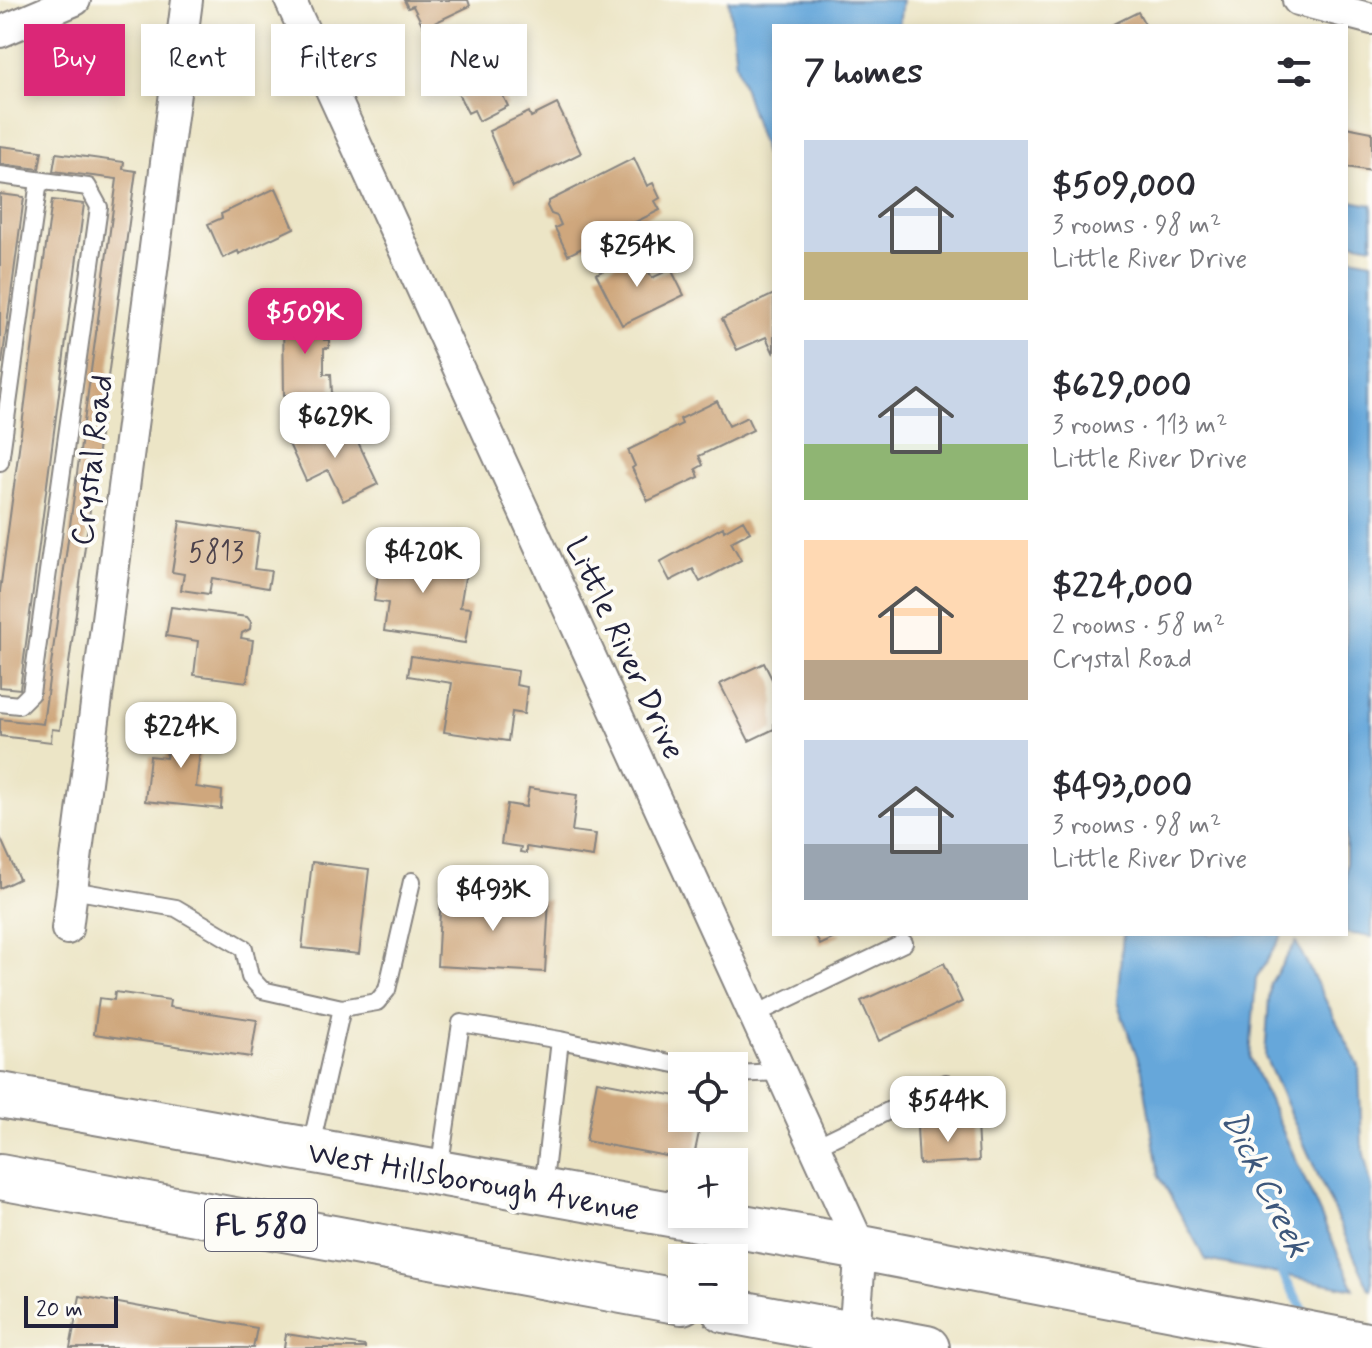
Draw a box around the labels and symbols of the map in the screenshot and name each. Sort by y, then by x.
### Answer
pin: $254K [581,221,693,289]
pin: $509K [249,288,361,356]
street label: Crystal Road [62,372,124,548]
pin: $629K [279,392,391,460]
pin: $420K [367,527,479,595]
street label: Little River Drive [554,531,694,767]
house number: 5813 [188,535,244,572]
pin: $224K [125,702,237,770]
pin: $493K [437,865,549,933]
pin: $544K [892,1076,1004,1144]
water label: Dick Creek [1210,1103,1320,1265]
street label: West Hillsborough Avenue [305,1132,643,1232]
road number: FL 580 [205,1199,317,1251]
scale bar [24,1292,118,1328]

